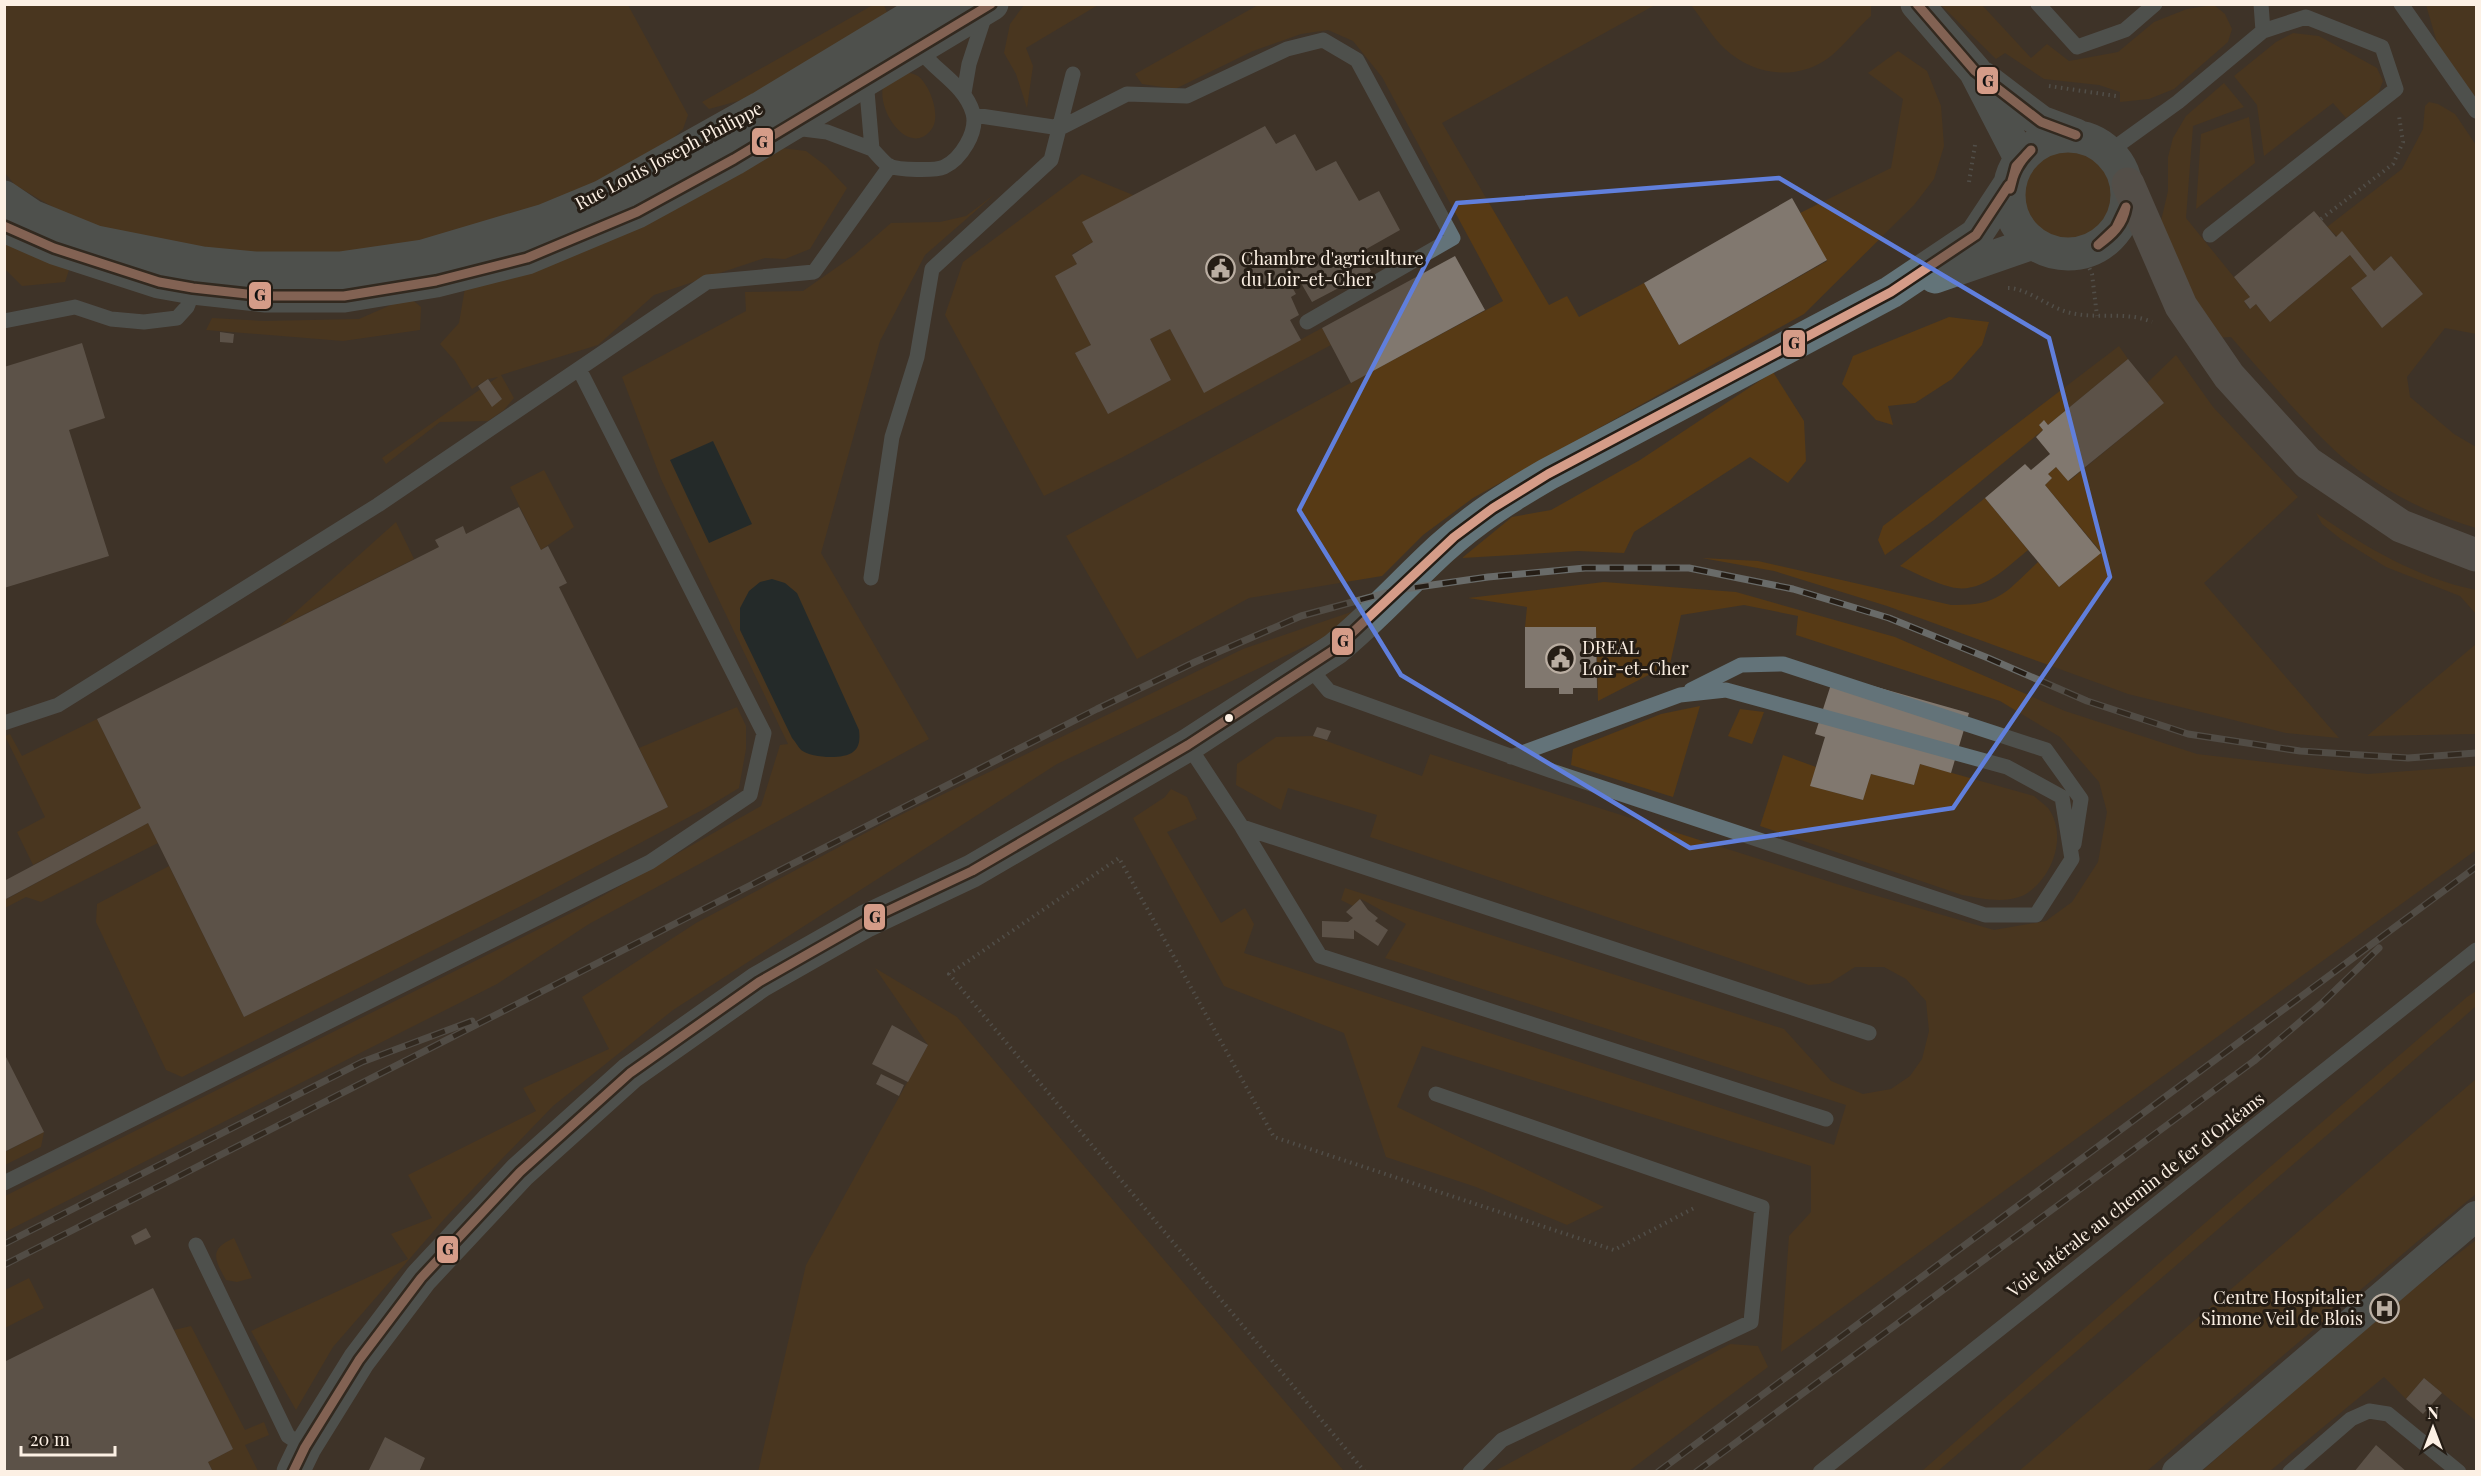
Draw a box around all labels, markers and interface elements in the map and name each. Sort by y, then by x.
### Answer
line badge: G [1976,66,1999,95]
text: G [1982,70,1994,91]
street label: Rue Louis Joseph Philippe [571,95,767,215]
line badge: G [751,127,774,156]
text: G [756,131,768,152]
place label: Chambre d'agriculture du Loir-et-Cher [1241,246,1424,291]
public building icon: Chambre d'agriculture du Loir-et-Cher [1204,253,1236,285]
line badge: G [248,281,272,310]
text: G [254,284,266,305]
line badge: G [1782,329,1806,358]
text: G [1788,332,1800,353]
line badge: G [1331,627,1354,656]
text: G [1337,630,1349,651]
place label: DREAL Loir-et-Cher [1582,635,1689,680]
public building icon: DREAL Loir-et-Cher [1545,642,1577,674]
unlabelled marker [1223,712,1235,724]
line badge: G [863,903,886,931]
text: G [869,906,881,927]
street label: Voie latérale au chemin de fer d'Orléans [2001,1086,2269,1303]
line badge: G [436,1235,459,1264]
text: G [442,1238,454,1259]
place label: Centre Hospitalier Simone Veil de Blois [2201,1285,2363,1330]
hospital icon: Centre Hospitalier Simone Veil de Blois [2368,1292,2400,1324]
north arrow [2403,1398,2463,1458]
text: N [2427,1402,2439,1423]
scale bar [21,1419,116,1457]
text: 20 m [30,1427,70,1451]

